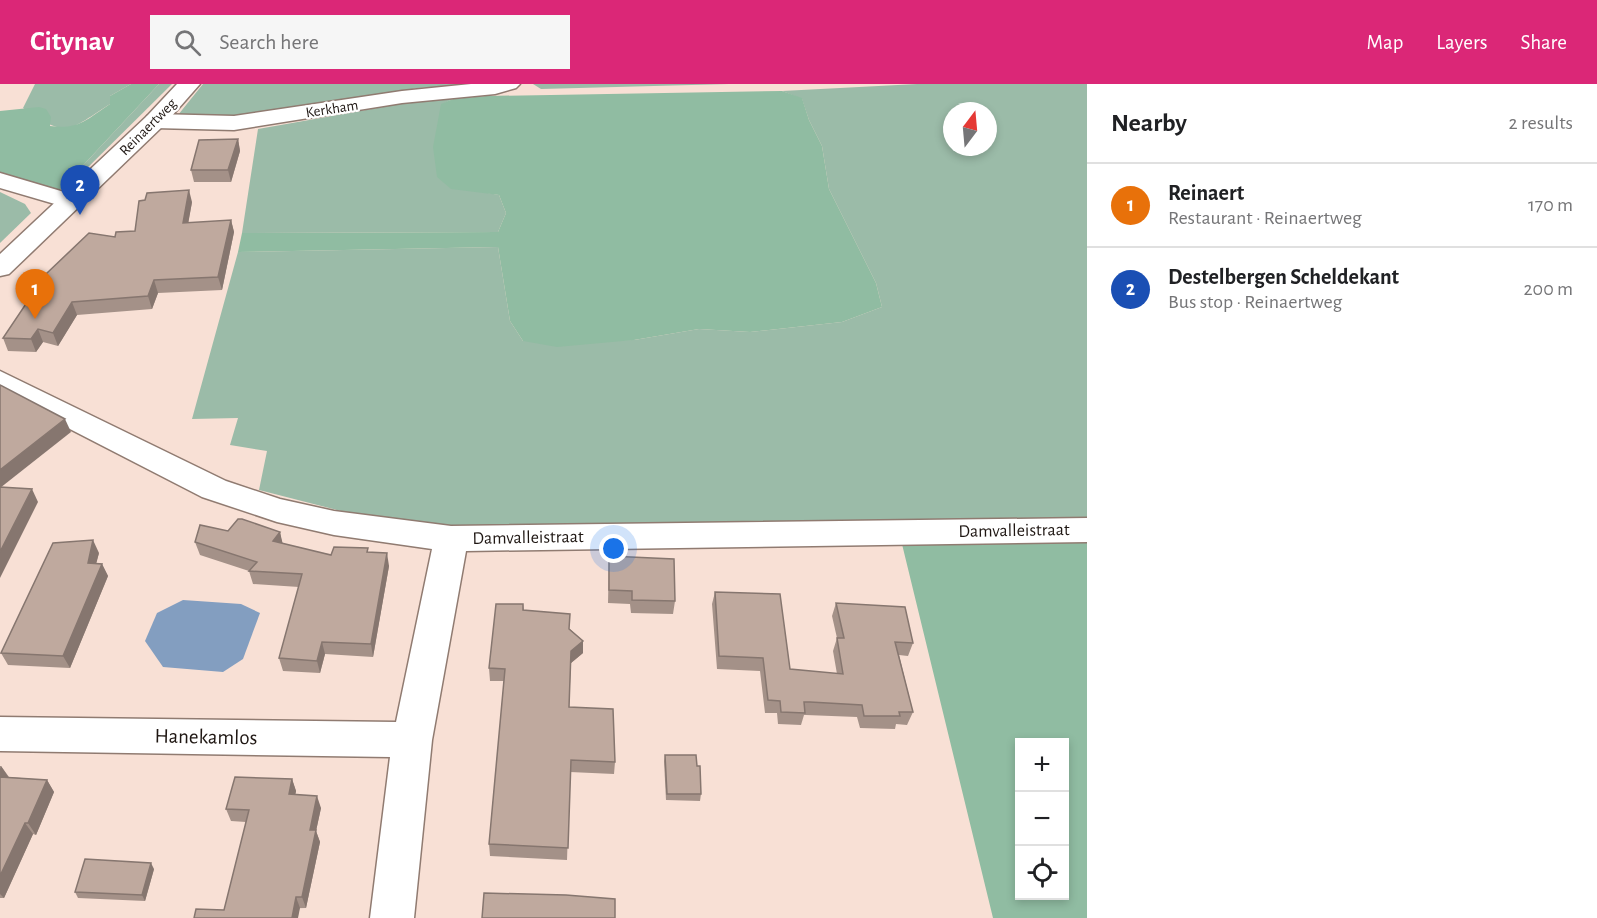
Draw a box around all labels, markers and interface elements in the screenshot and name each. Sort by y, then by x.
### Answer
search box [150,15,570,69]
icon: search [171,26,204,59]
text: Citynav [30,28,114,56]
text: Search here [219,31,319,53]
text: Map [1367,32,1403,53]
text: Layers [1436,32,1487,53]
text: Share [1520,32,1567,53]
street label: Reinaertweg [117,95,180,158]
street label: Kerkham [305,97,359,121]
north arrow [943,102,997,156]
text: Nearby [1111,110,1187,136]
text: 2 results [1509,113,1573,133]
pin: 2 [60,166,100,215]
text: Reinaert [1168,182,1244,204]
text: 1 [1127,195,1134,215]
text: 170 m [1528,195,1573,215]
text: Restaurant · Reinaertweg [1168,208,1362,228]
text: Destelbergen Scheldekant [1168,266,1399,288]
pin: 1 [15,270,54,319]
text: 2 [1126,279,1135,299]
text: 200 m [1523,279,1573,299]
text: Bus stop · Reinaertweg [1168,292,1342,312]
street label: Damvalleistraat [958,521,1070,541]
street label: Damvalleistraat [472,528,584,548]
your location [599,534,628,563]
street label: Hanekamlos [154,726,258,748]
map controls [1015,738,1069,900]
button: + [1015,738,1069,792]
button: − [1015,792,1069,846]
button: locate [1015,846,1069,900]

